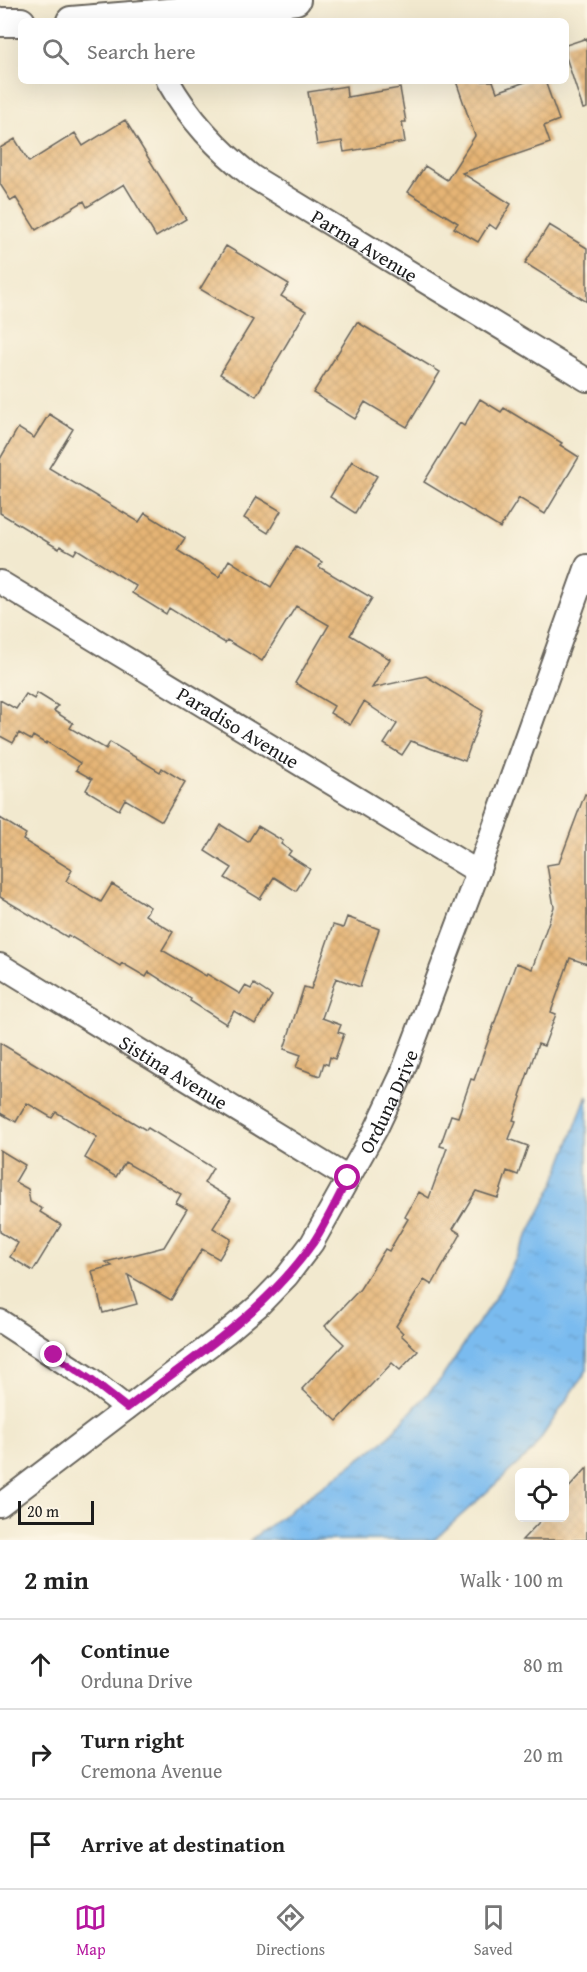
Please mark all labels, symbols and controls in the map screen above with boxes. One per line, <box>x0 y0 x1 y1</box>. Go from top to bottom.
search box <box>18 18 569 84</box>
icon: search <box>39 35 72 68</box>
text: Search here <box>87 35 196 67</box>
street label: Parma Avenue <box>306 201 424 289</box>
street label: Paradiso Avenue <box>172 679 305 775</box>
street label: Sistina Avenue <box>114 1027 234 1116</box>
street label: Orduna Drive <box>351 1045 424 1158</box>
route start <box>334 1164 360 1190</box>
route end <box>40 1341 66 1367</box>
map controls <box>515 1468 569 1522</box>
button: locate <box>515 1468 569 1522</box>
scale bar <box>18 1498 94 1526</box>
text: 20 m <box>27 1499 59 1523</box>
text: 2 min <box>24 1560 89 1599</box>
text: Walk · 100 m <box>460 1565 563 1594</box>
text: Continue <box>81 1634 170 1666</box>
icon: ahead <box>24 1648 57 1681</box>
text: 80 m <box>523 1650 563 1679</box>
text: Orduna Drive <box>81 1666 193 1695</box>
text: Turn right <box>81 1724 184 1756</box>
icon: right <box>24 1738 57 1771</box>
text: 20 m <box>523 1740 563 1769</box>
text: Cremona Avenue <box>81 1756 222 1785</box>
icon: arrive <box>24 1828 57 1861</box>
text: Arrive at destination <box>81 1828 285 1860</box>
tab: Map <box>74 1901 107 1961</box>
tab: Directions <box>256 1901 325 1961</box>
tab: Saved <box>474 1901 513 1961</box>

